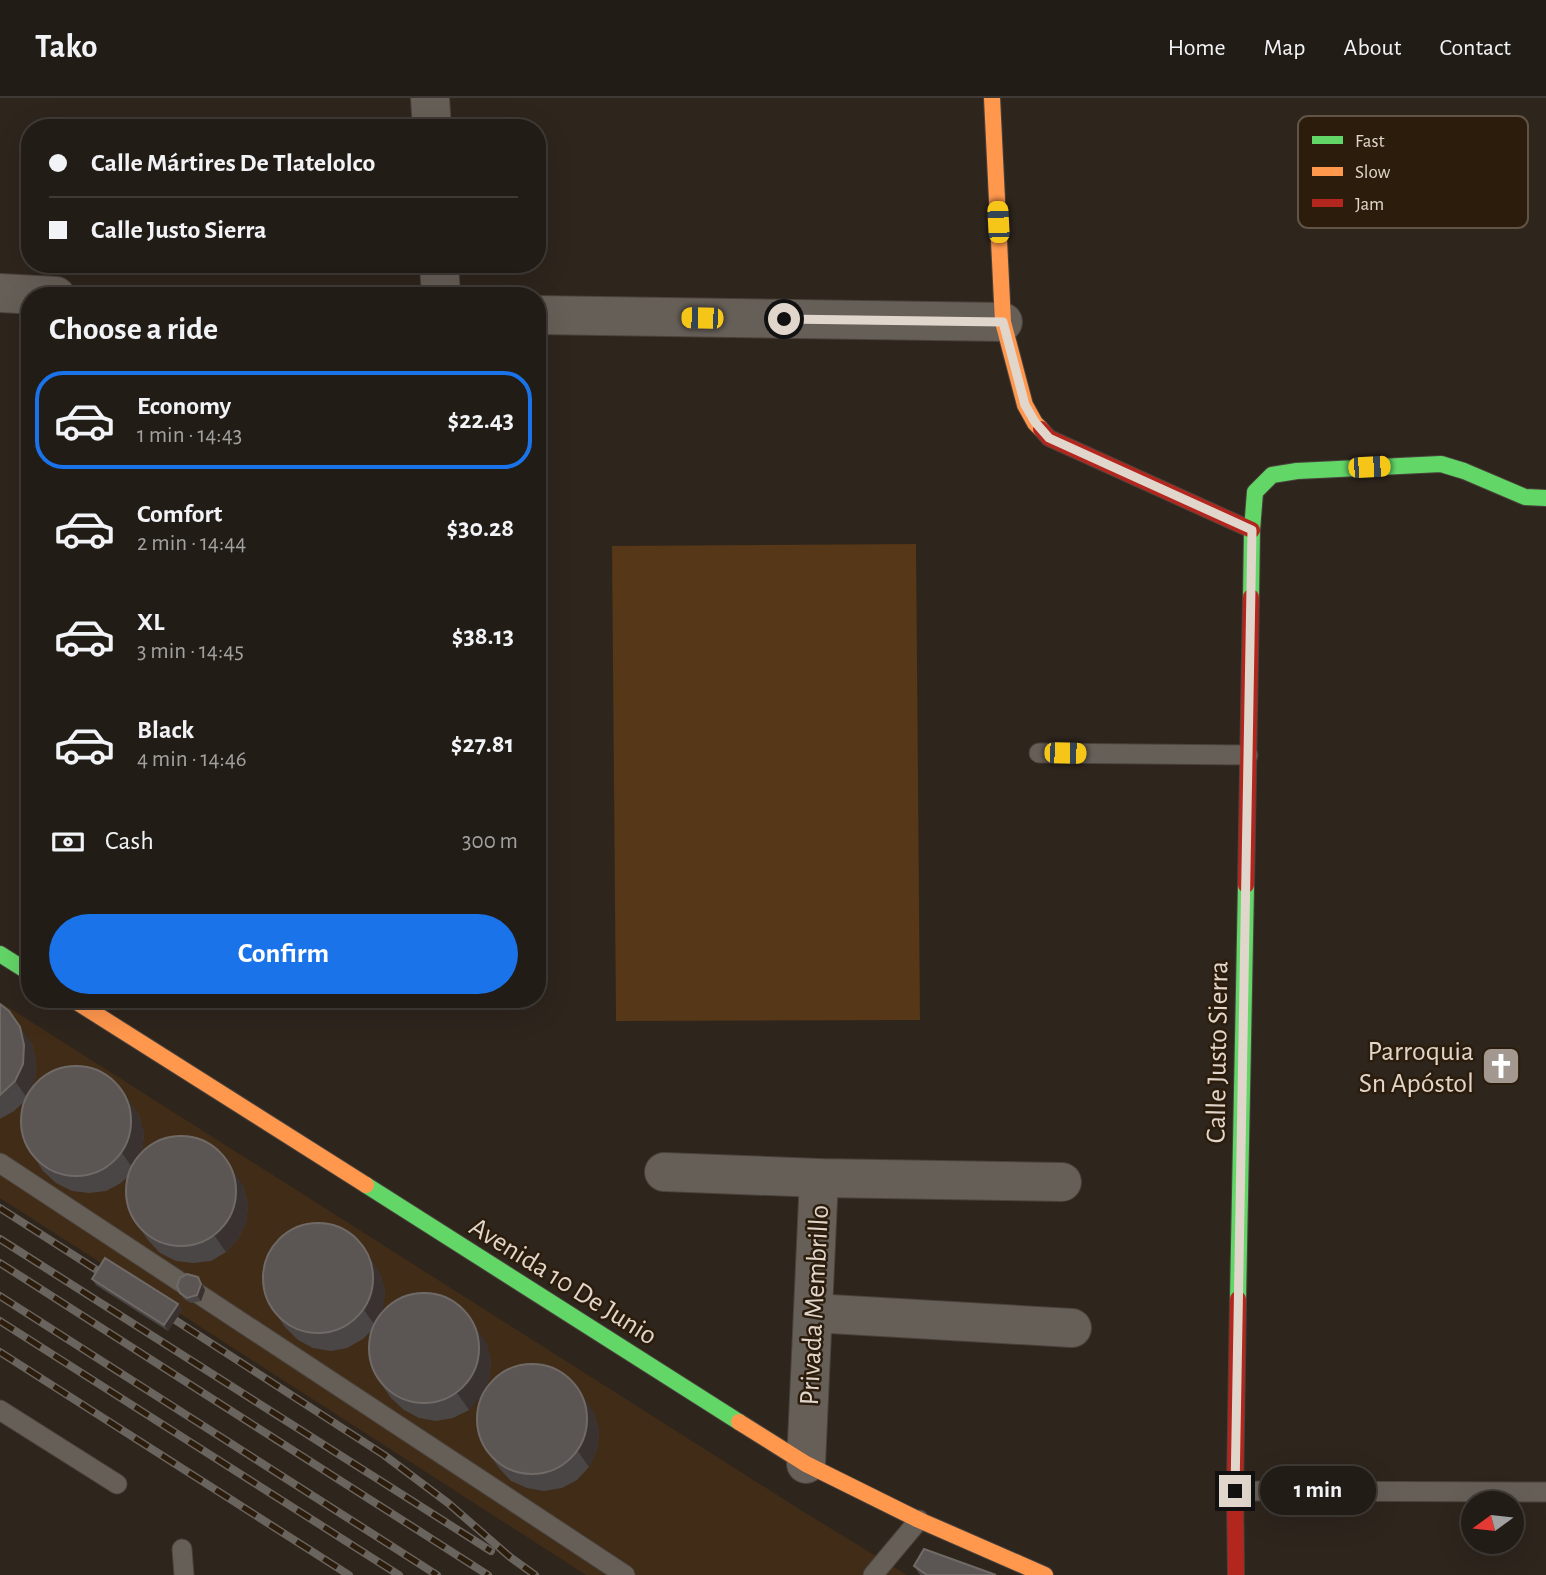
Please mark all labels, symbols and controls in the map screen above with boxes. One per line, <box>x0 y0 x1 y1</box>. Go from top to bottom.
text: Tako <box>35 31 98 64</box>
text: Home <box>1168 36 1226 60</box>
text: Map <box>1264 36 1306 60</box>
text: About <box>1344 36 1401 60</box>
text: Contact <box>1439 36 1511 60</box>
legend <box>1298 116 1528 228</box>
text: Fast <box>1355 132 1385 151</box>
text: Calle Mártires De Tlatelolco <box>91 150 375 176</box>
text: Slow <box>1355 163 1391 182</box>
text: Jam <box>1355 195 1384 214</box>
car <box>987 200 1010 244</box>
text: Calle Justo Sierra <box>91 217 267 243</box>
route start <box>768 303 800 335</box>
car <box>681 307 724 329</box>
text: Choose a ride <box>49 313 218 345</box>
icon: car <box>53 389 116 452</box>
text: Economy <box>137 393 231 419</box>
text: $22.43 <box>448 407 514 433</box>
text: 1 min · 14:43 <box>137 424 242 447</box>
car <box>1348 455 1391 479</box>
icon: car <box>53 497 116 560</box>
text: Comfort <box>137 501 222 527</box>
text: $30.28 <box>447 515 514 541</box>
text: 2 min · 14:44 <box>137 532 246 555</box>
icon: car <box>53 605 116 668</box>
text: XL <box>137 609 164 635</box>
text: $38.13 <box>452 623 514 649</box>
text: 3 min · 14:45 <box>137 640 244 663</box>
icon: car <box>53 713 116 776</box>
text: Black <box>137 717 194 743</box>
text: $27.81 <box>451 731 514 757</box>
car <box>1044 742 1087 764</box>
text: 4 min · 14:46 <box>137 748 247 771</box>
icon: cash <box>49 823 87 861</box>
text: Cash <box>105 828 154 854</box>
text: 300 m <box>462 830 518 853</box>
button: Confirm <box>49 914 518 994</box>
street label: Calle Justo Sierra <box>1202 961 1234 1143</box>
place label: Parroquia Sn Apóstol <box>1359 1038 1474 1098</box>
church icon: Parroquia Sn Apóstol <box>1480 1045 1522 1087</box>
street label: Privada Membrillo <box>796 1204 834 1406</box>
street label: Avenida 10 De Junio <box>464 1213 662 1351</box>
callout: 1 min <box>1260 1466 1375 1516</box>
route end <box>1219 1475 1251 1507</box>
text: 1 min <box>1294 1479 1342 1502</box>
north arrow <box>1461 1491 1524 1554</box>
map controls <box>1461 1491 1524 1554</box>

